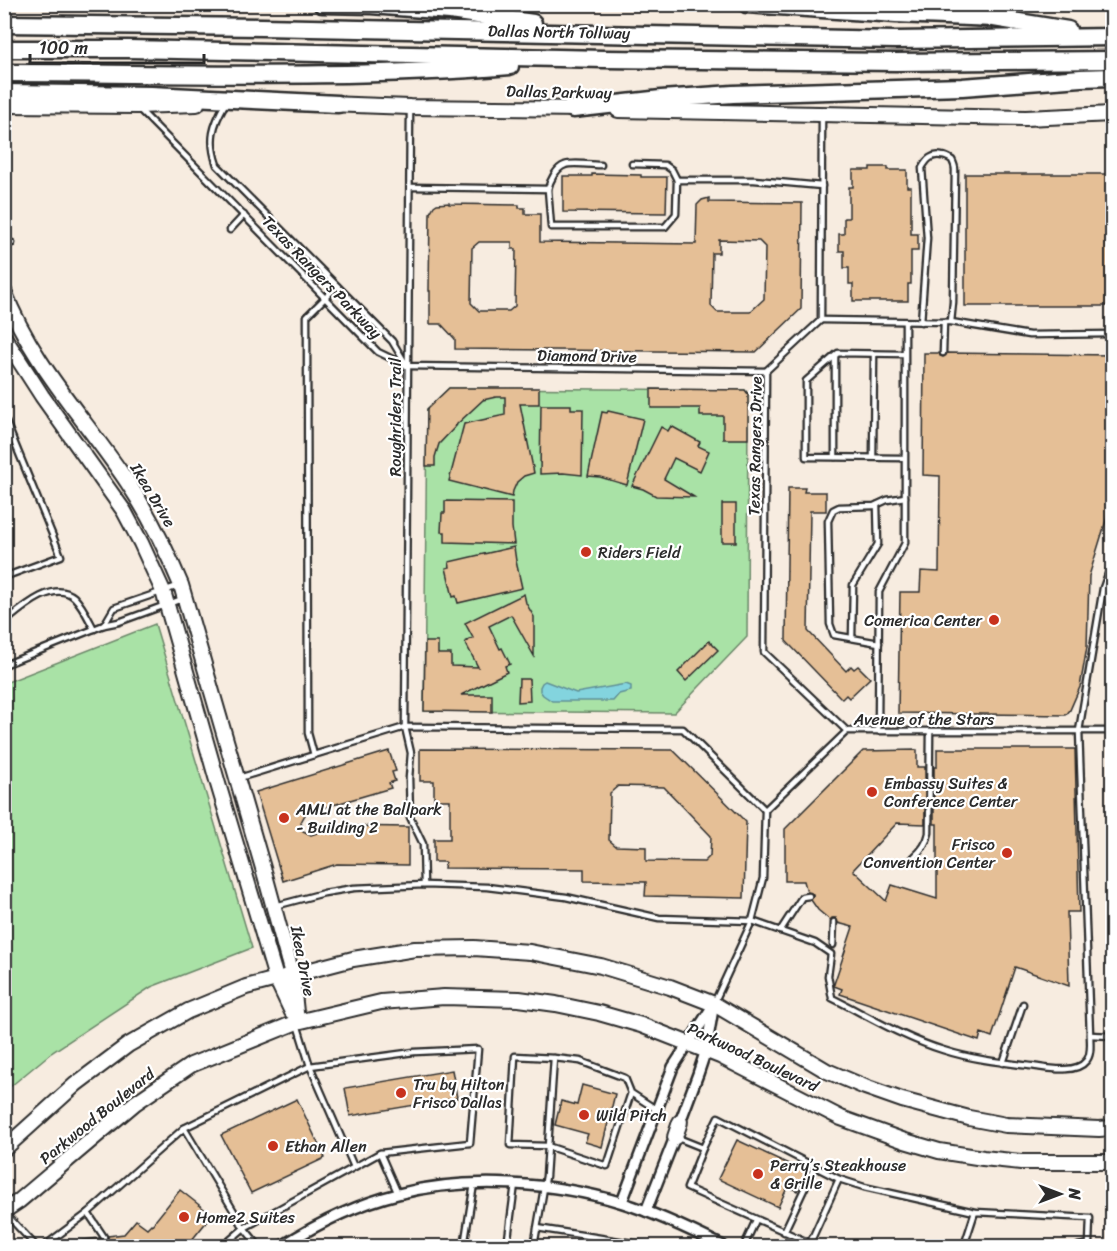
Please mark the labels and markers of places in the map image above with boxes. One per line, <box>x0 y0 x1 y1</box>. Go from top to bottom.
place label: Riders Field <box>598 538 682 567</box>
marker: Riders Field <box>579 545 593 559</box>
place label: Comerica Center <box>864 606 983 635</box>
marker: Comerica Center <box>987 613 1001 627</box>
place label: Embassy Suites & Conference Center <box>884 769 1019 816</box>
marker: Embassy Suites & Conference Center <box>865 785 879 799</box>
place label: AMLI at the Ballpark - Building 2 <box>295 795 442 842</box>
marker: AMLI at the Ballpark - Building 2 <box>277 811 291 825</box>
place label: Frisco Convention Center <box>863 830 996 877</box>
marker: Frisco Convention Center <box>1000 846 1014 860</box>
place label: Tru by Hilton Frisco Dallas <box>413 1070 505 1117</box>
marker: Tru by Hilton Frisco Dallas <box>394 1086 408 1100</box>
place label: Wild Pitch <box>596 1101 667 1130</box>
marker: Wild Pitch <box>577 1108 591 1122</box>
place label: Ethan Allen <box>285 1132 367 1161</box>
marker: Ethan Allen <box>266 1139 280 1153</box>
place label: Perry’s Steakhouse & Grille <box>770 1151 906 1198</box>
marker: Perry’s Steakhouse & Grille <box>751 1167 765 1181</box>
place label: Home2 Suites <box>196 1203 296 1232</box>
marker: Home2 Suites <box>177 1210 191 1224</box>

